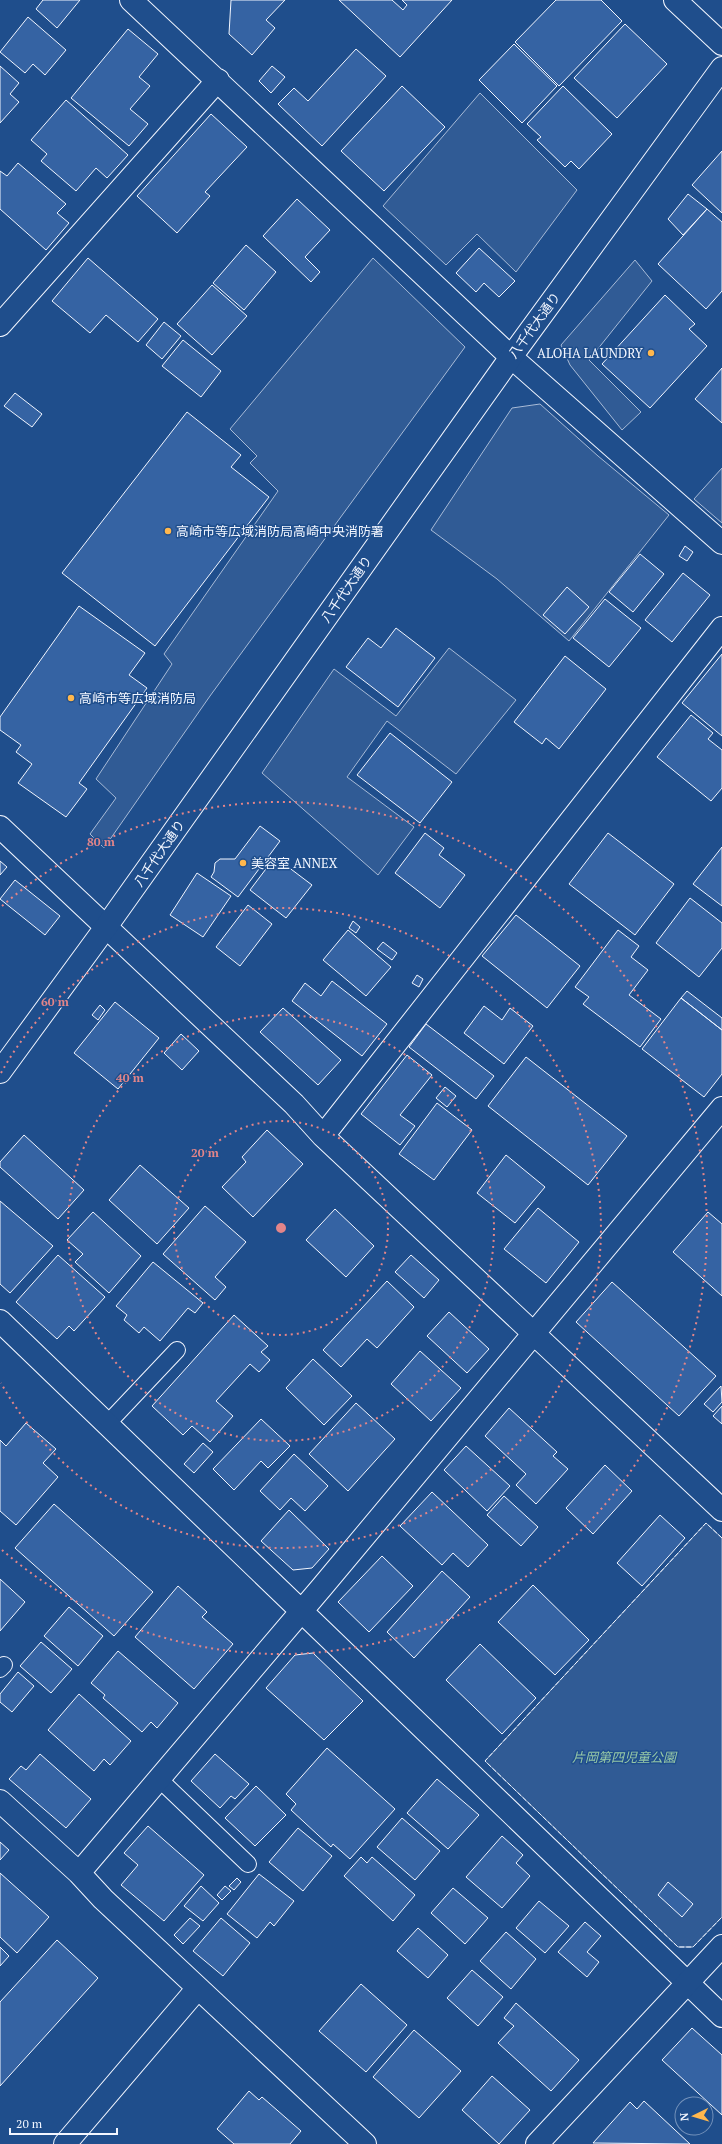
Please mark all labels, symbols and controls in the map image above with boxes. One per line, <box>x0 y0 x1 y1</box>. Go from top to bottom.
street label: 八千代大通り <box>504 288 564 362</box>
place label: ALOHA LAUNDRY <box>537 344 644 362</box>
marker: ALOHA LAUNDRY <box>646 348 656 358</box>
place label: 高崎市等広域消防局高崎中央消防署 <box>176 522 384 540</box>
marker: 高崎市等広域消防局高崎中央消防署 <box>163 526 173 536</box>
street label: 八千代大通り <box>316 552 376 626</box>
place label: 高崎市等広域消防局 <box>79 689 196 707</box>
marker: 高崎市等広域消防局 <box>66 693 76 703</box>
street label: 八千代大通り <box>129 816 189 890</box>
text: 80 m <box>87 834 115 849</box>
place label: 美容室 ANNEX <box>251 854 338 872</box>
marker: 美容室 ANNEX <box>238 858 248 868</box>
text: 60 m <box>41 994 69 1009</box>
text: 40 m <box>116 1070 144 1085</box>
text: 20 m <box>191 1145 219 1160</box>
centre of rings <box>274 1221 288 1235</box>
park label: 片岡第四児童公園 <box>572 1748 678 1766</box>
north arrow <box>674 2096 714 2136</box>
scale bar <box>10 2110 117 2136</box>
text: N <box>677 2111 691 2122</box>
text: 20 m <box>16 2116 43 2131</box>

